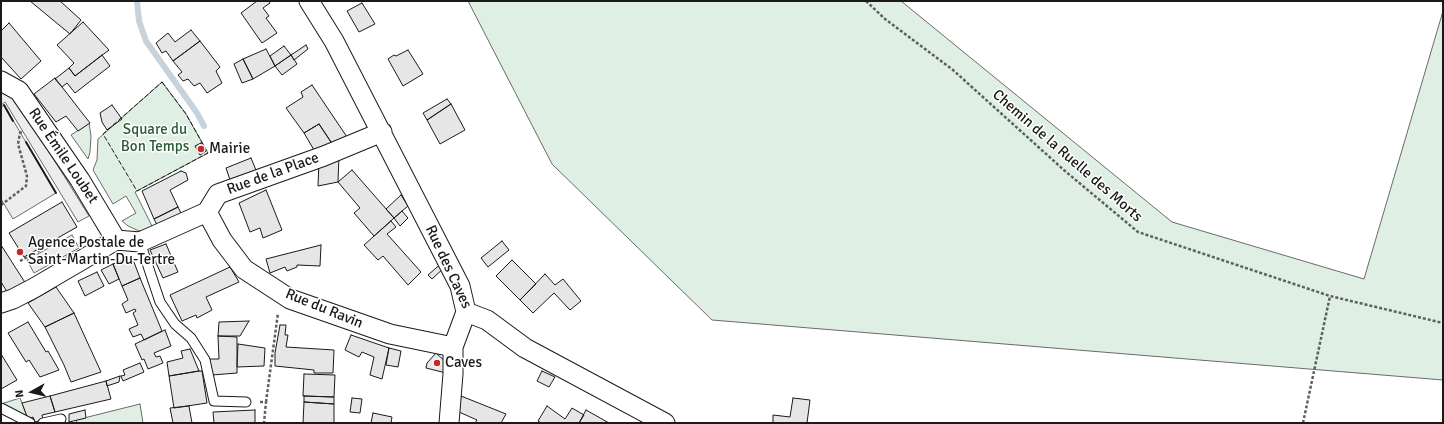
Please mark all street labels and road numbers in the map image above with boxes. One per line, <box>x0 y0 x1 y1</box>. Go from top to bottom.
street label: Chemin de la Ruelle des Morts <box>988 86 1146 226</box>
street label: Rue Émile Loubet <box>24 105 102 207</box>
street label: Rue de la Place <box>224 149 322 199</box>
street label: Rue des Caves <box>421 222 475 312</box>
street label: Rue du Ravin <box>282 285 366 333</box>

